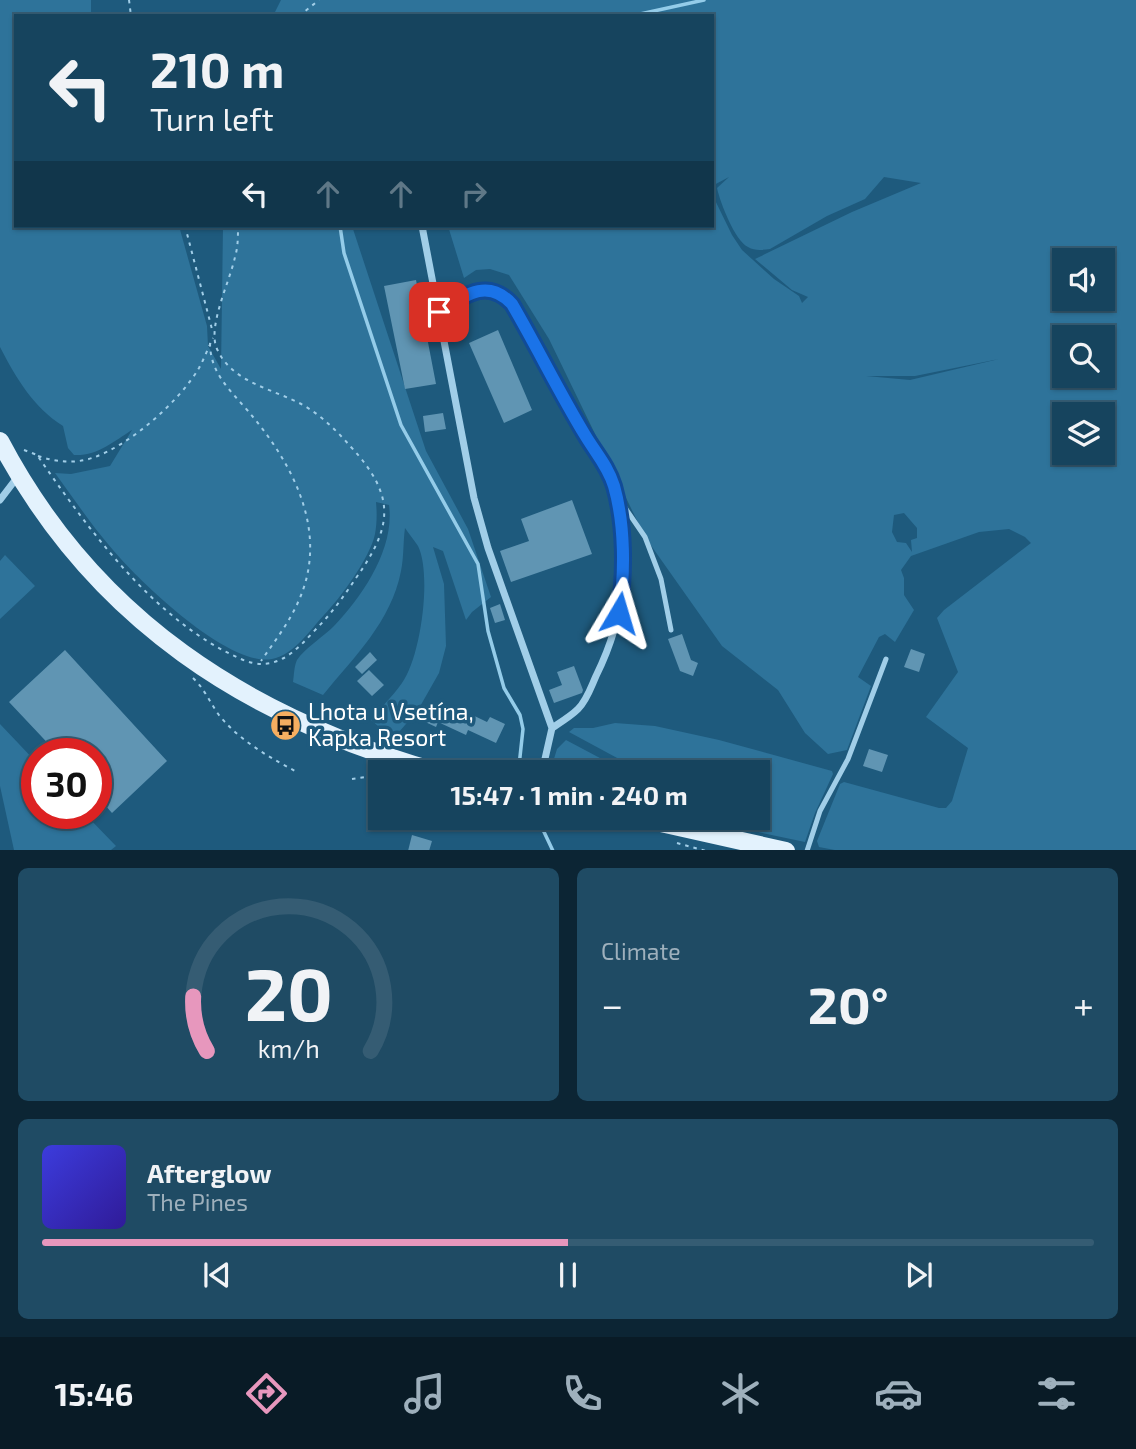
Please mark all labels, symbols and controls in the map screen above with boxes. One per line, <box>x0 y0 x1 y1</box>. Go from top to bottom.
text: 210 m <box>150 39 284 98</box>
icon: left <box>35 42 126 133</box>
text: Turn left <box>150 99 274 137</box>
icon: left <box>236 175 274 213</box>
icon: ahead <box>309 175 347 213</box>
icon: ahead <box>382 175 420 213</box>
icon: right <box>455 175 493 213</box>
map controls <box>1052 248 1115 465</box>
button: sound <box>1052 248 1115 311</box>
pin <box>409 282 469 342</box>
icon: arrive <box>420 293 458 331</box>
button: search <box>1052 325 1115 388</box>
button: layers <box>1052 402 1115 465</box>
position arrow <box>582 576 656 650</box>
place label: Lhota u Vsetína, Kapka Resort <box>308 697 474 751</box>
bus stop icon: Lhota u Vsetína, Kapka Resort <box>268 708 302 742</box>
speed limit sign: 30 <box>21 738 112 829</box>
text: 15:47 · 1 min · 240 m <box>450 779 688 810</box>
text: Climate <box>601 937 681 965</box>
text: 20 <box>244 948 333 1036</box>
text: 20° <box>808 972 889 1034</box>
text: − <box>601 981 623 1027</box>
text: + <box>1073 981 1094 1027</box>
text: km/h <box>257 1032 320 1062</box>
text: Afterglow <box>147 1157 272 1188</box>
text: The Pines <box>147 1188 248 1216</box>
icon: previous <box>198 1256 236 1294</box>
icon: pause <box>549 1256 587 1294</box>
icon: next <box>900 1256 938 1294</box>
icon: directions <box>242 1369 291 1418</box>
icon: music <box>400 1369 449 1418</box>
icon: phone <box>558 1369 607 1418</box>
icon: climate <box>716 1369 765 1418</box>
icon: car <box>874 1369 923 1418</box>
icon: filters <box>1032 1369 1081 1418</box>
text: 15:46 <box>55 1374 133 1412</box>

